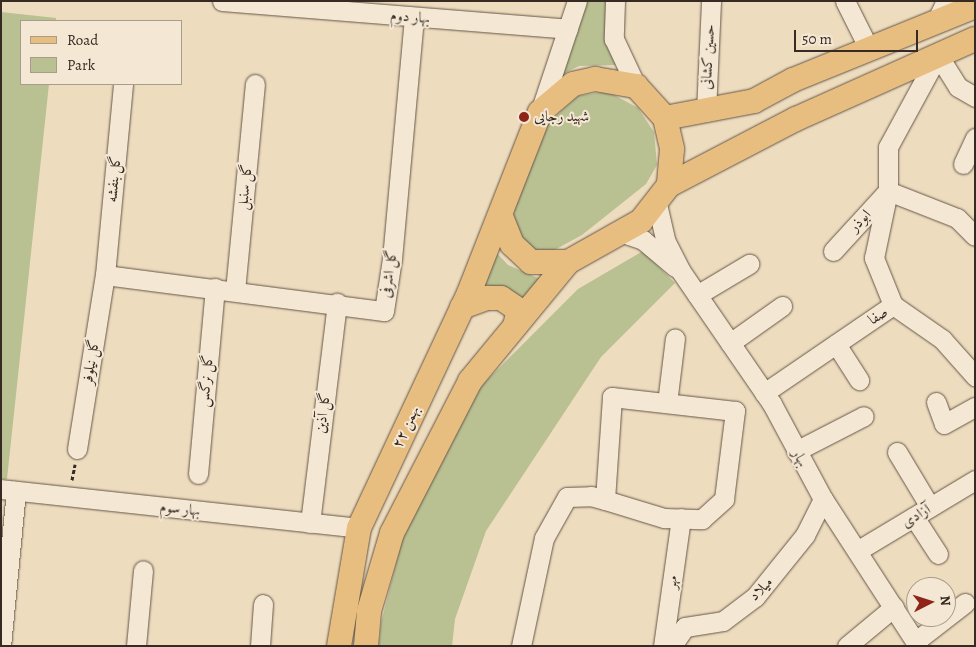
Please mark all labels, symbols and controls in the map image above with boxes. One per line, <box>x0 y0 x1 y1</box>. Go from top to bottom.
street label: بهار دوم <box>389 6 431 28</box>
legend <box>20 20 182 85</box>
scale bar <box>796 20 920 52</box>
street label: حسین کشانی <box>697 24 719 90</box>
text: 50 m <box>802 29 832 49</box>
text: Road <box>67 30 98 50</box>
text: Park <box>67 55 95 75</box>
place label: شهید رجایی <box>534 108 589 126</box>
marker: شهید رجایی <box>518 111 530 123</box>
street label: گل بنفشه <box>103 155 125 203</box>
street label: گل سنبل <box>234 163 256 211</box>
street label: ابوذر <box>845 206 875 236</box>
street label: گل اشرفی <box>377 249 401 299</box>
street label: صفا <box>865 303 891 329</box>
street label: گل نیلوفر <box>79 338 103 386</box>
street label: گل نرگس <box>195 354 217 408</box>
street label: گل آذین <box>312 391 334 435</box>
street label: ۲۲ بهمن <box>388 403 424 451</box>
street label: بهار <box>788 446 812 470</box>
street label: بهار سوم <box>159 498 201 520</box>
street label: آزادی <box>898 500 934 532</box>
street label: میلاد <box>745 573 777 605</box>
street label: مهر <box>662 574 682 590</box>
north arrow <box>906 577 956 627</box>
text: N <box>936 595 955 607</box>

